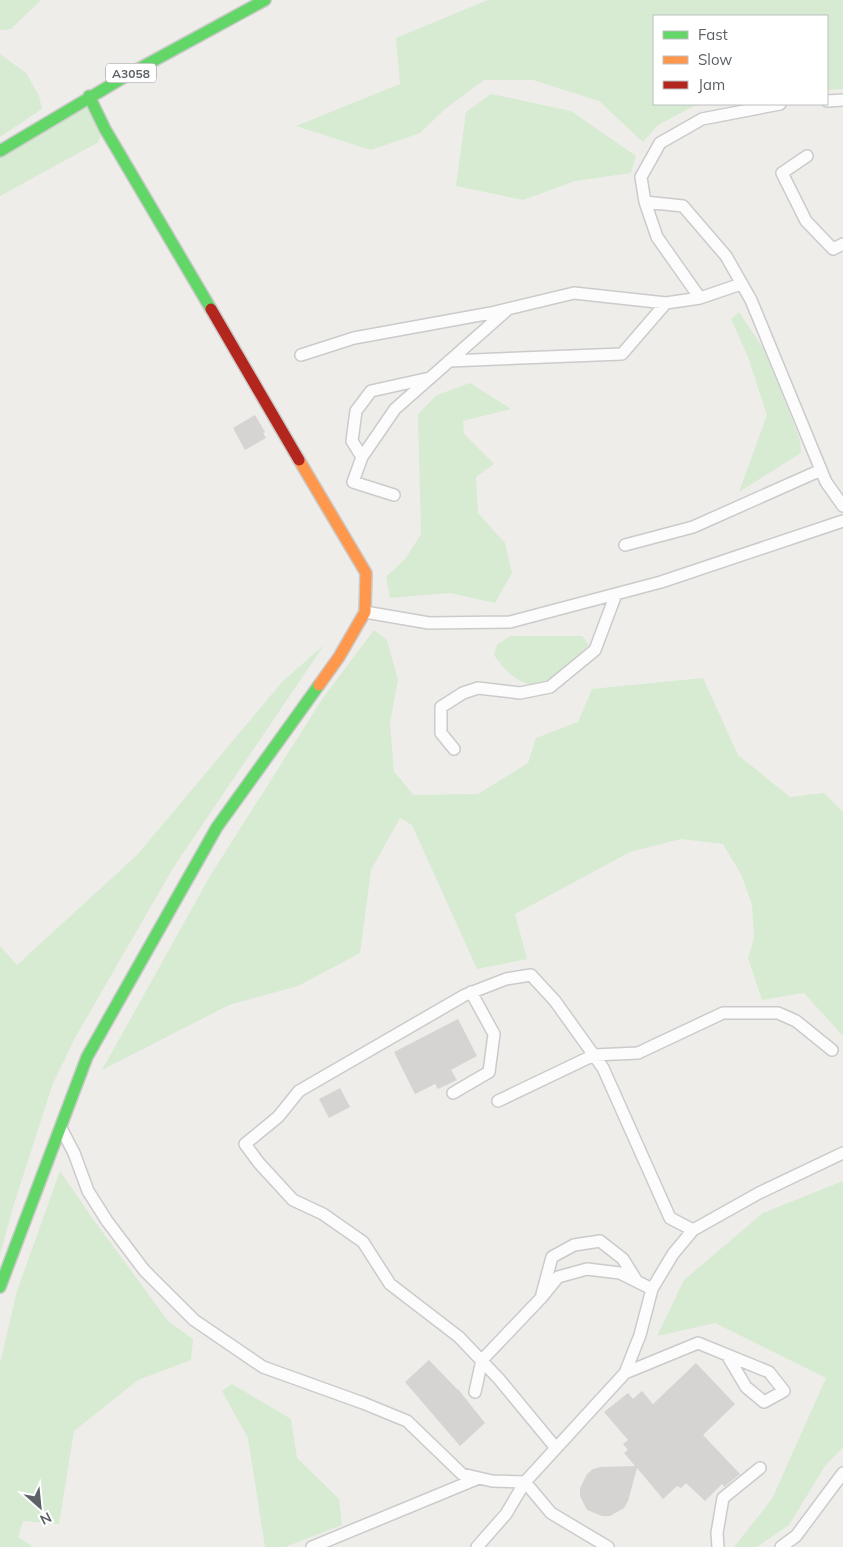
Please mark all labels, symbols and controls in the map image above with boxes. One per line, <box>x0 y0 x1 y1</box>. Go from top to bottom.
legend <box>653 15 828 105</box>
text: Fast <box>698 25 728 44</box>
text: Slow <box>698 50 732 69</box>
road number: A3058 <box>106 64 156 82</box>
text: Jam <box>698 75 725 94</box>
north arrow <box>15 1482 65 1532</box>
text: N <box>37 1508 55 1529</box>

